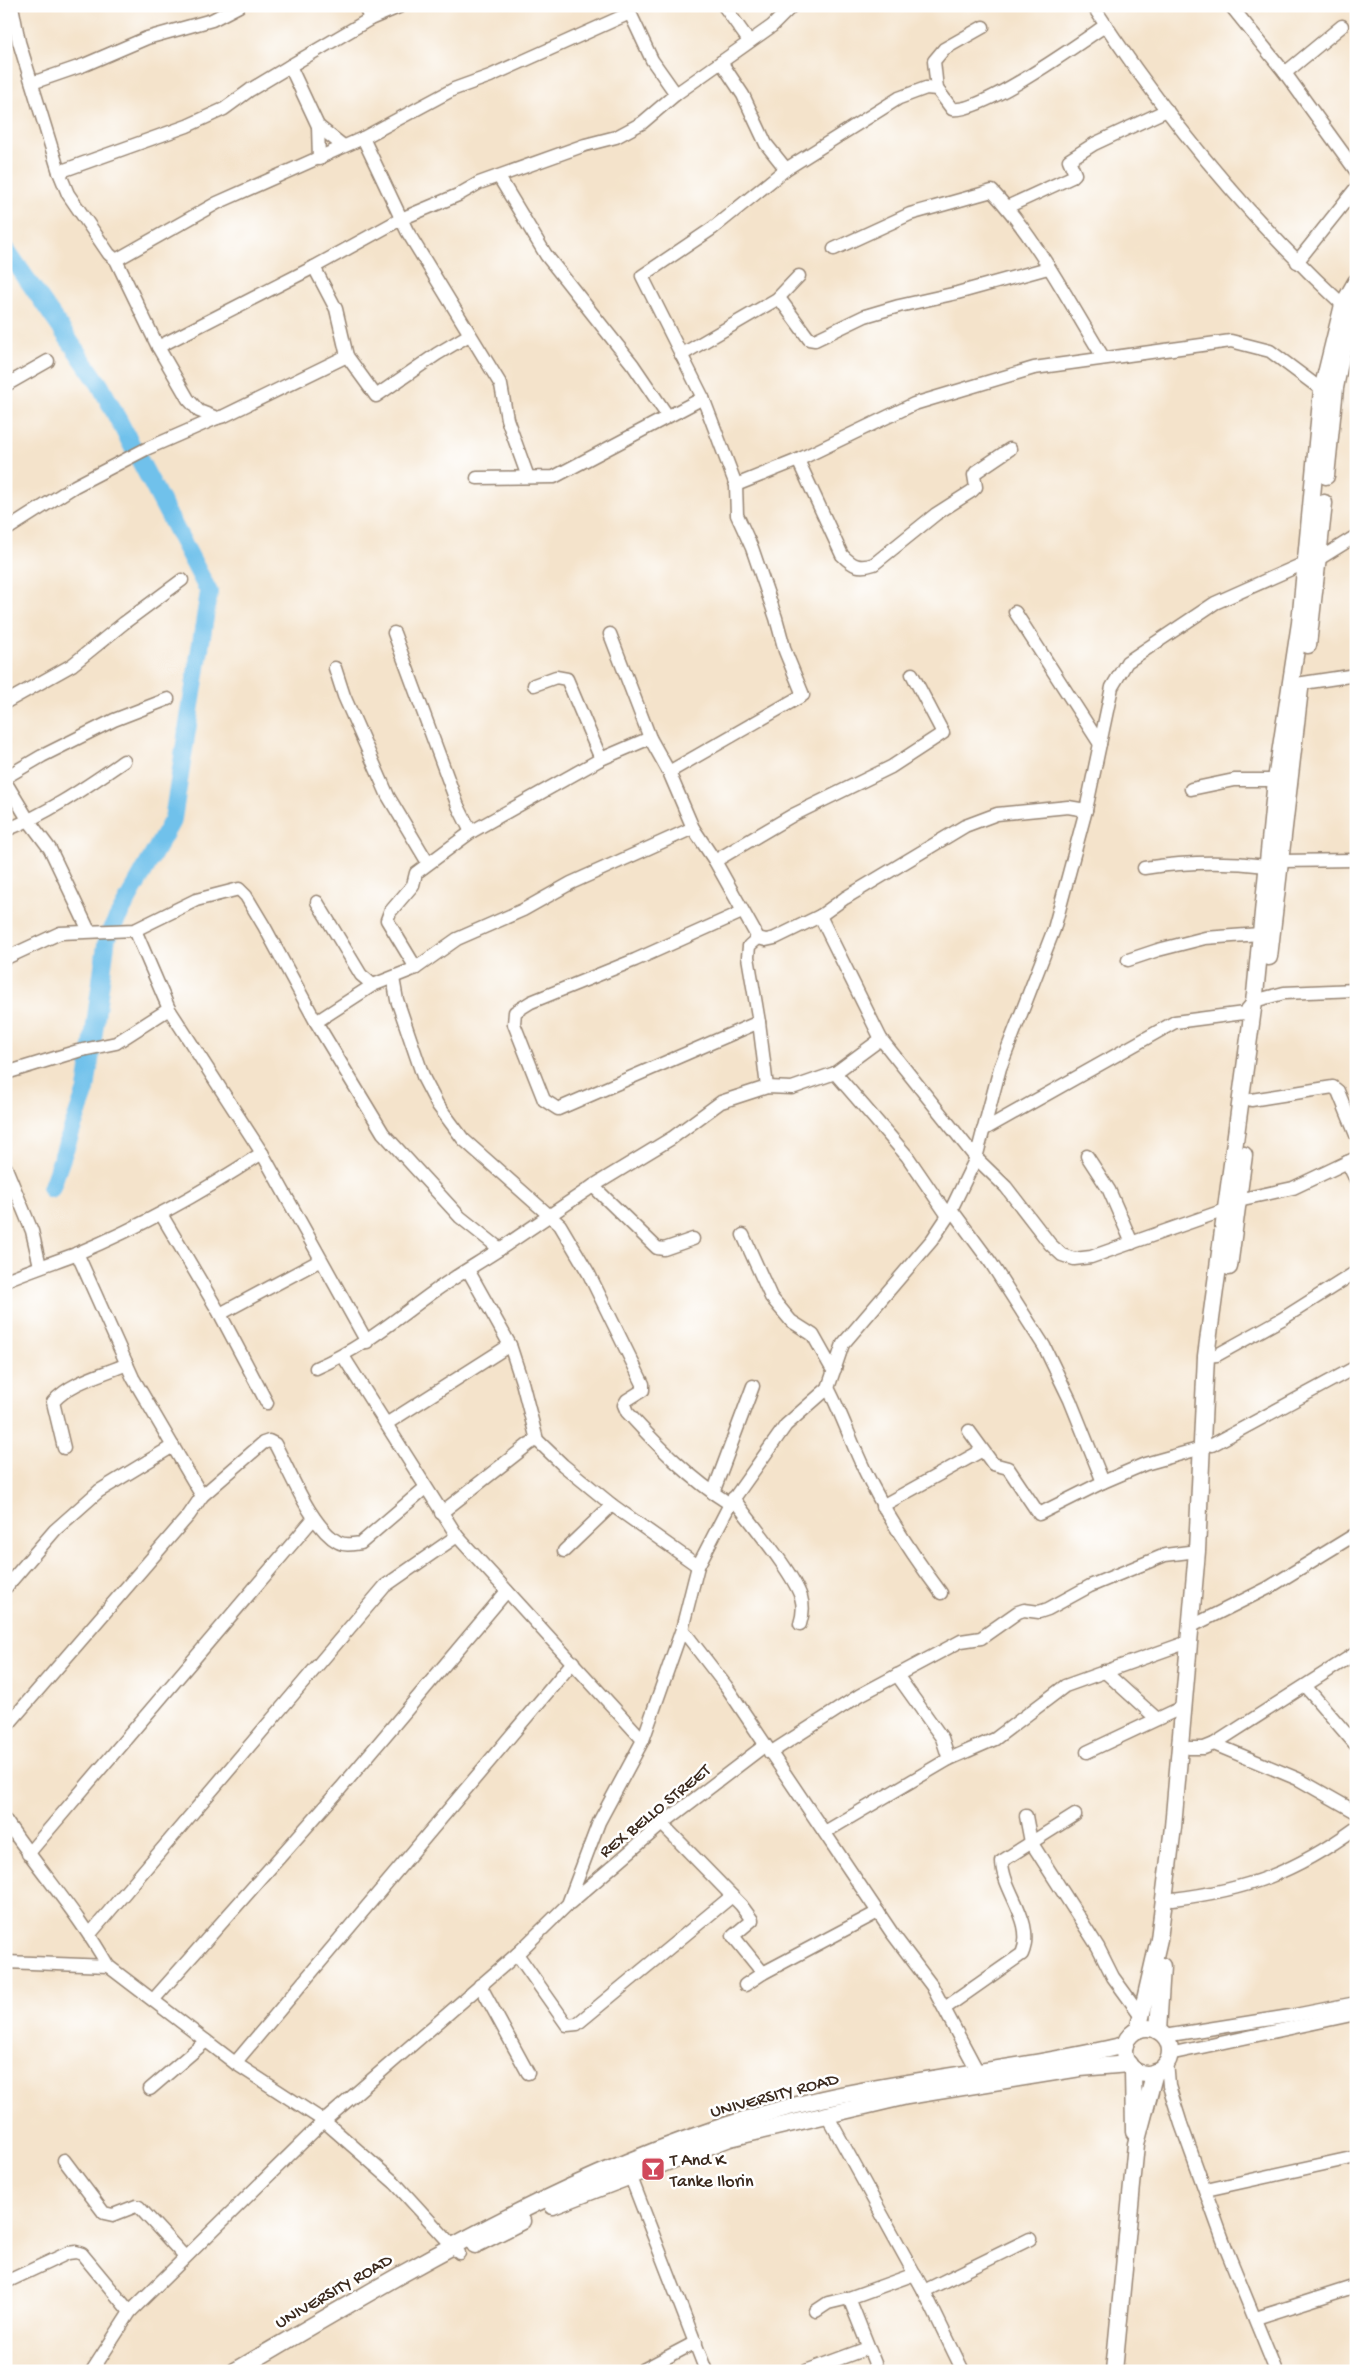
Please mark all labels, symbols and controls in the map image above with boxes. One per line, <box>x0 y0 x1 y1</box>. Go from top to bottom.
street label: REX BELLO STREET <box>596 1760 716 1863</box>
street label: UNIVERSITY ROAD <box>708 2069 841 2124</box>
place label: T And K Tanke Ilorin <box>669 2151 754 2193</box>
bar icon: T And K Tanke Ilorin <box>640 2156 666 2182</box>
street label: UNIVERSITY ROAD <box>272 2250 397 2334</box>

